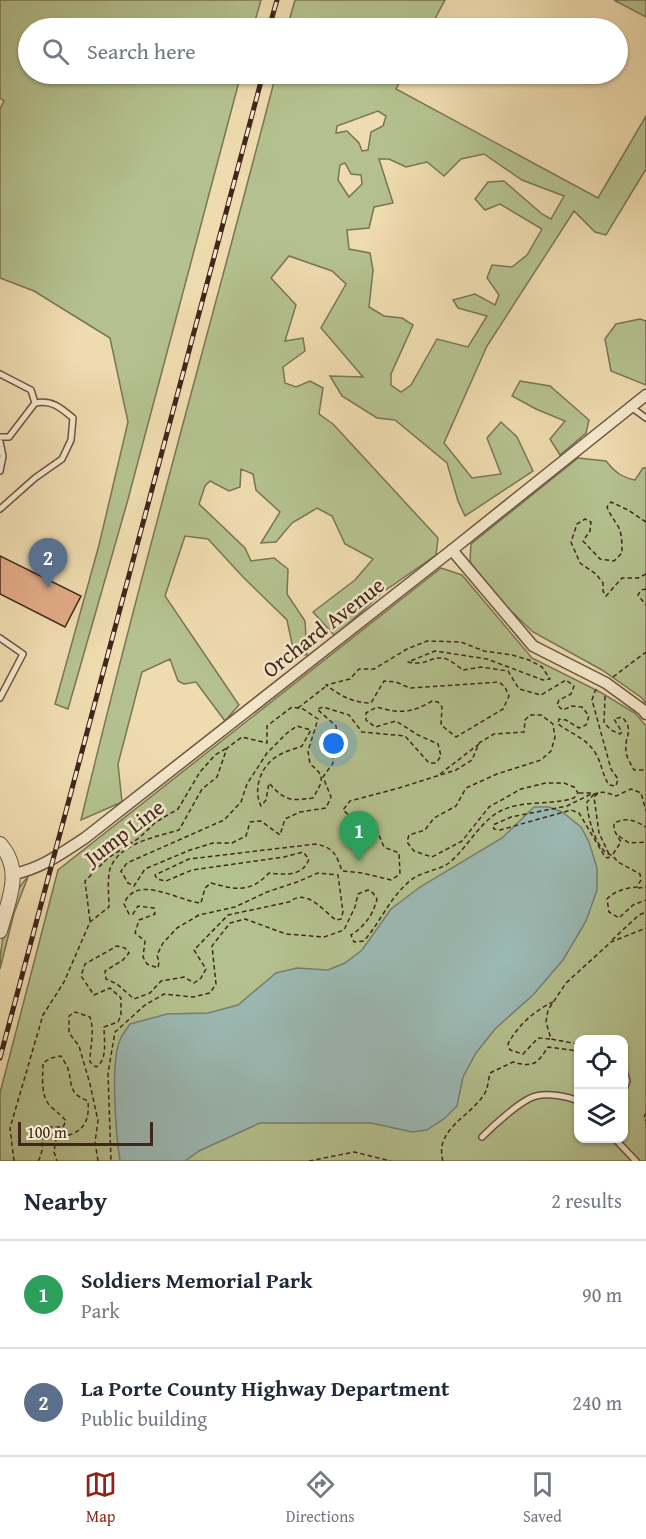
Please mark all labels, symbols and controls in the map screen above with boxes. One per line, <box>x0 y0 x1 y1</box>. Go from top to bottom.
search box <box>18 18 628 84</box>
icon: search <box>39 35 72 68</box>
text: Search here <box>87 35 196 67</box>
pin: 2 <box>28 538 68 588</box>
street label: Orchard Avenue <box>255 569 391 685</box>
your location <box>319 729 348 758</box>
street label: Jump Line <box>75 791 171 875</box>
pin: 1 <box>340 812 378 861</box>
map controls <box>574 1035 628 1143</box>
button: locate <box>574 1035 628 1089</box>
button: layers <box>574 1089 628 1143</box>
scale bar <box>18 1119 153 1146</box>
text: 100 m <box>27 1120 67 1144</box>
text: Nearby <box>24 1181 107 1220</box>
text: 2 results <box>551 1186 622 1215</box>
text: Soldiers Memorial Park <box>81 1264 313 1296</box>
text: 1 <box>38 1280 49 1309</box>
text: 90 m <box>582 1280 622 1309</box>
text: Park <box>81 1296 120 1325</box>
text: La Porte County Highway Department <box>81 1372 449 1404</box>
text: 2 <box>38 1388 49 1417</box>
text: 240 m <box>572 1388 622 1417</box>
text: Public building <box>81 1404 207 1433</box>
tab: Map <box>84 1468 117 1528</box>
tab: Directions <box>286 1468 355 1528</box>
tab: Saved <box>523 1468 562 1528</box>

